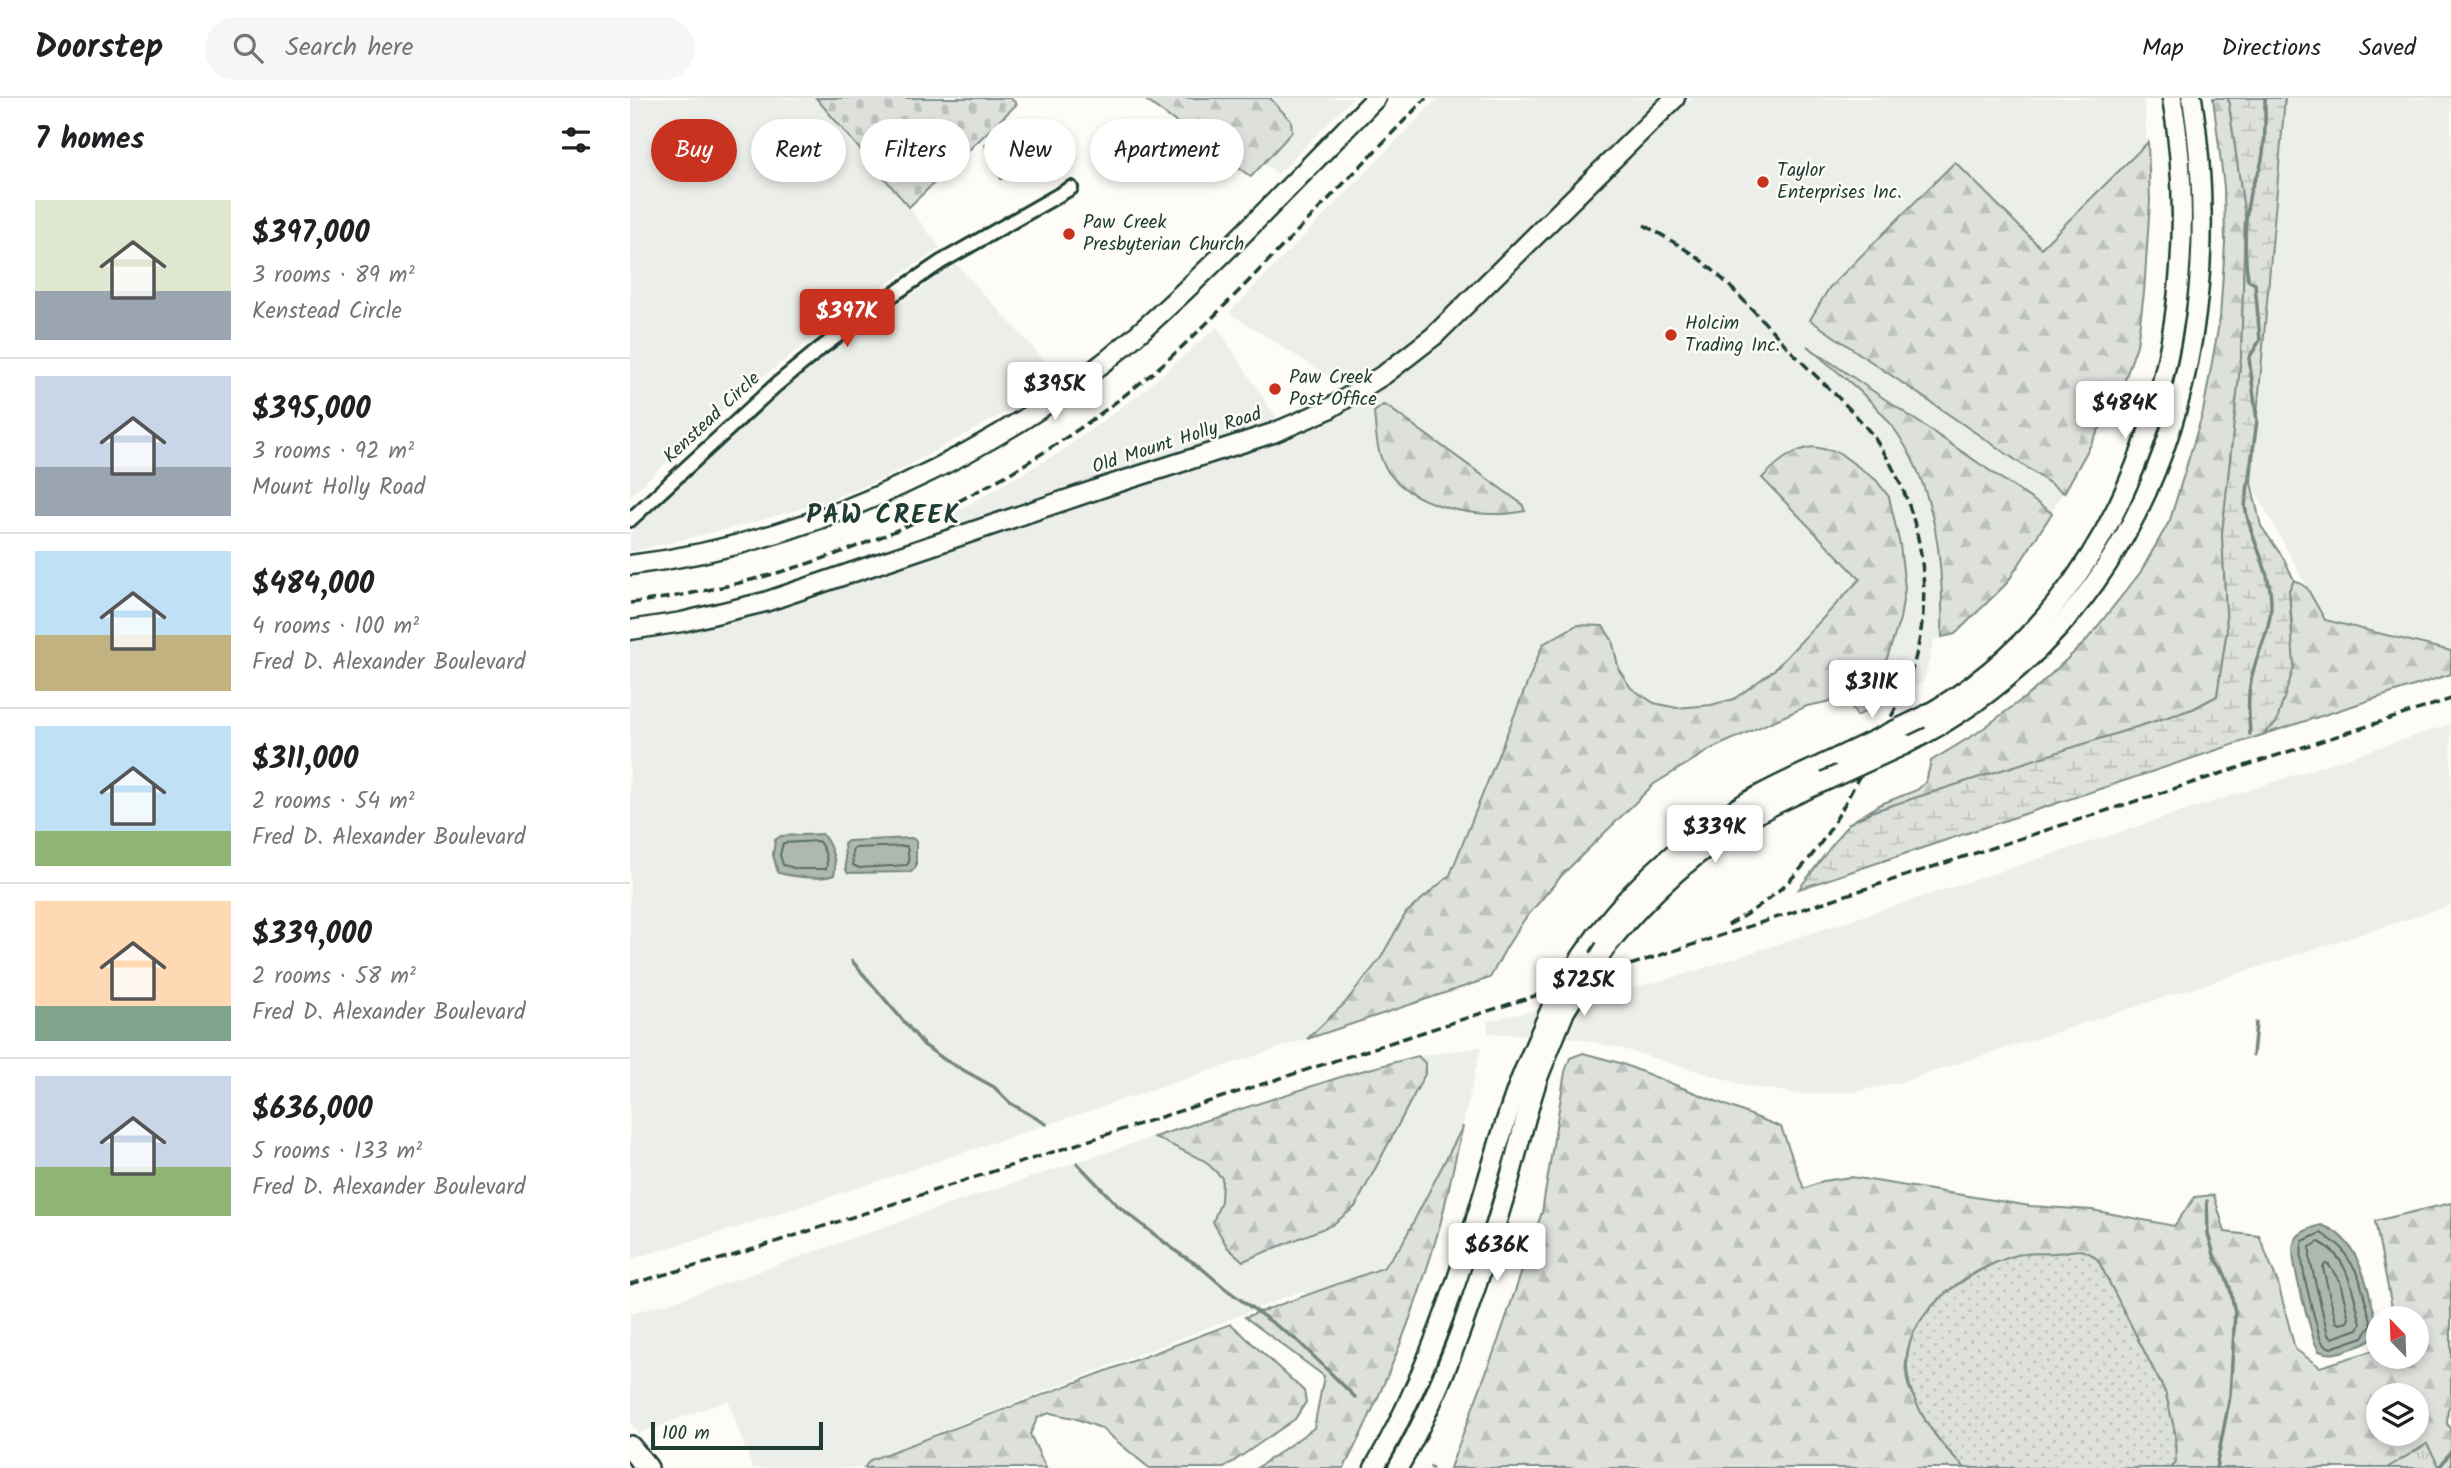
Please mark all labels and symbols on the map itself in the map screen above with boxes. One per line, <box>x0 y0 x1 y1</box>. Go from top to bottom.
place label: Taylor Enterprises Inc. <box>1777 156 1902 208</box>
marker: Taylor Enterprises Inc. <box>1755 174 1771 190</box>
place label: Paw Creek Presbyterian Church <box>1083 208 1244 260</box>
marker: Paw Creek Presbyterian Church <box>1061 226 1077 242</box>
pin: $397K <box>798 289 896 349</box>
place label: Holcim Trading Inc. <box>1685 309 1780 361</box>
marker: Holcim Trading Inc. <box>1663 327 1679 343</box>
pin: $395K <box>1006 362 1104 422</box>
place label: Paw Creek Post Office <box>1289 363 1377 415</box>
street label: Kenstead Circle <box>657 365 768 471</box>
marker: Paw Creek Post Office <box>1267 381 1283 397</box>
pin: $484K <box>2076 382 2174 441</box>
street label: Old Mount Holly Road <box>1088 399 1266 483</box>
district label: PAW CREEK <box>806 495 962 537</box>
pin: $311K <box>1823 660 1921 720</box>
pin: $339K <box>1666 806 1764 865</box>
pin: $725K <box>1535 958 1633 1018</box>
pin: $636K <box>1448 1224 1546 1283</box>
north arrow <box>2366 1306 2429 1368</box>
scale bar <box>651 1419 822 1451</box>

